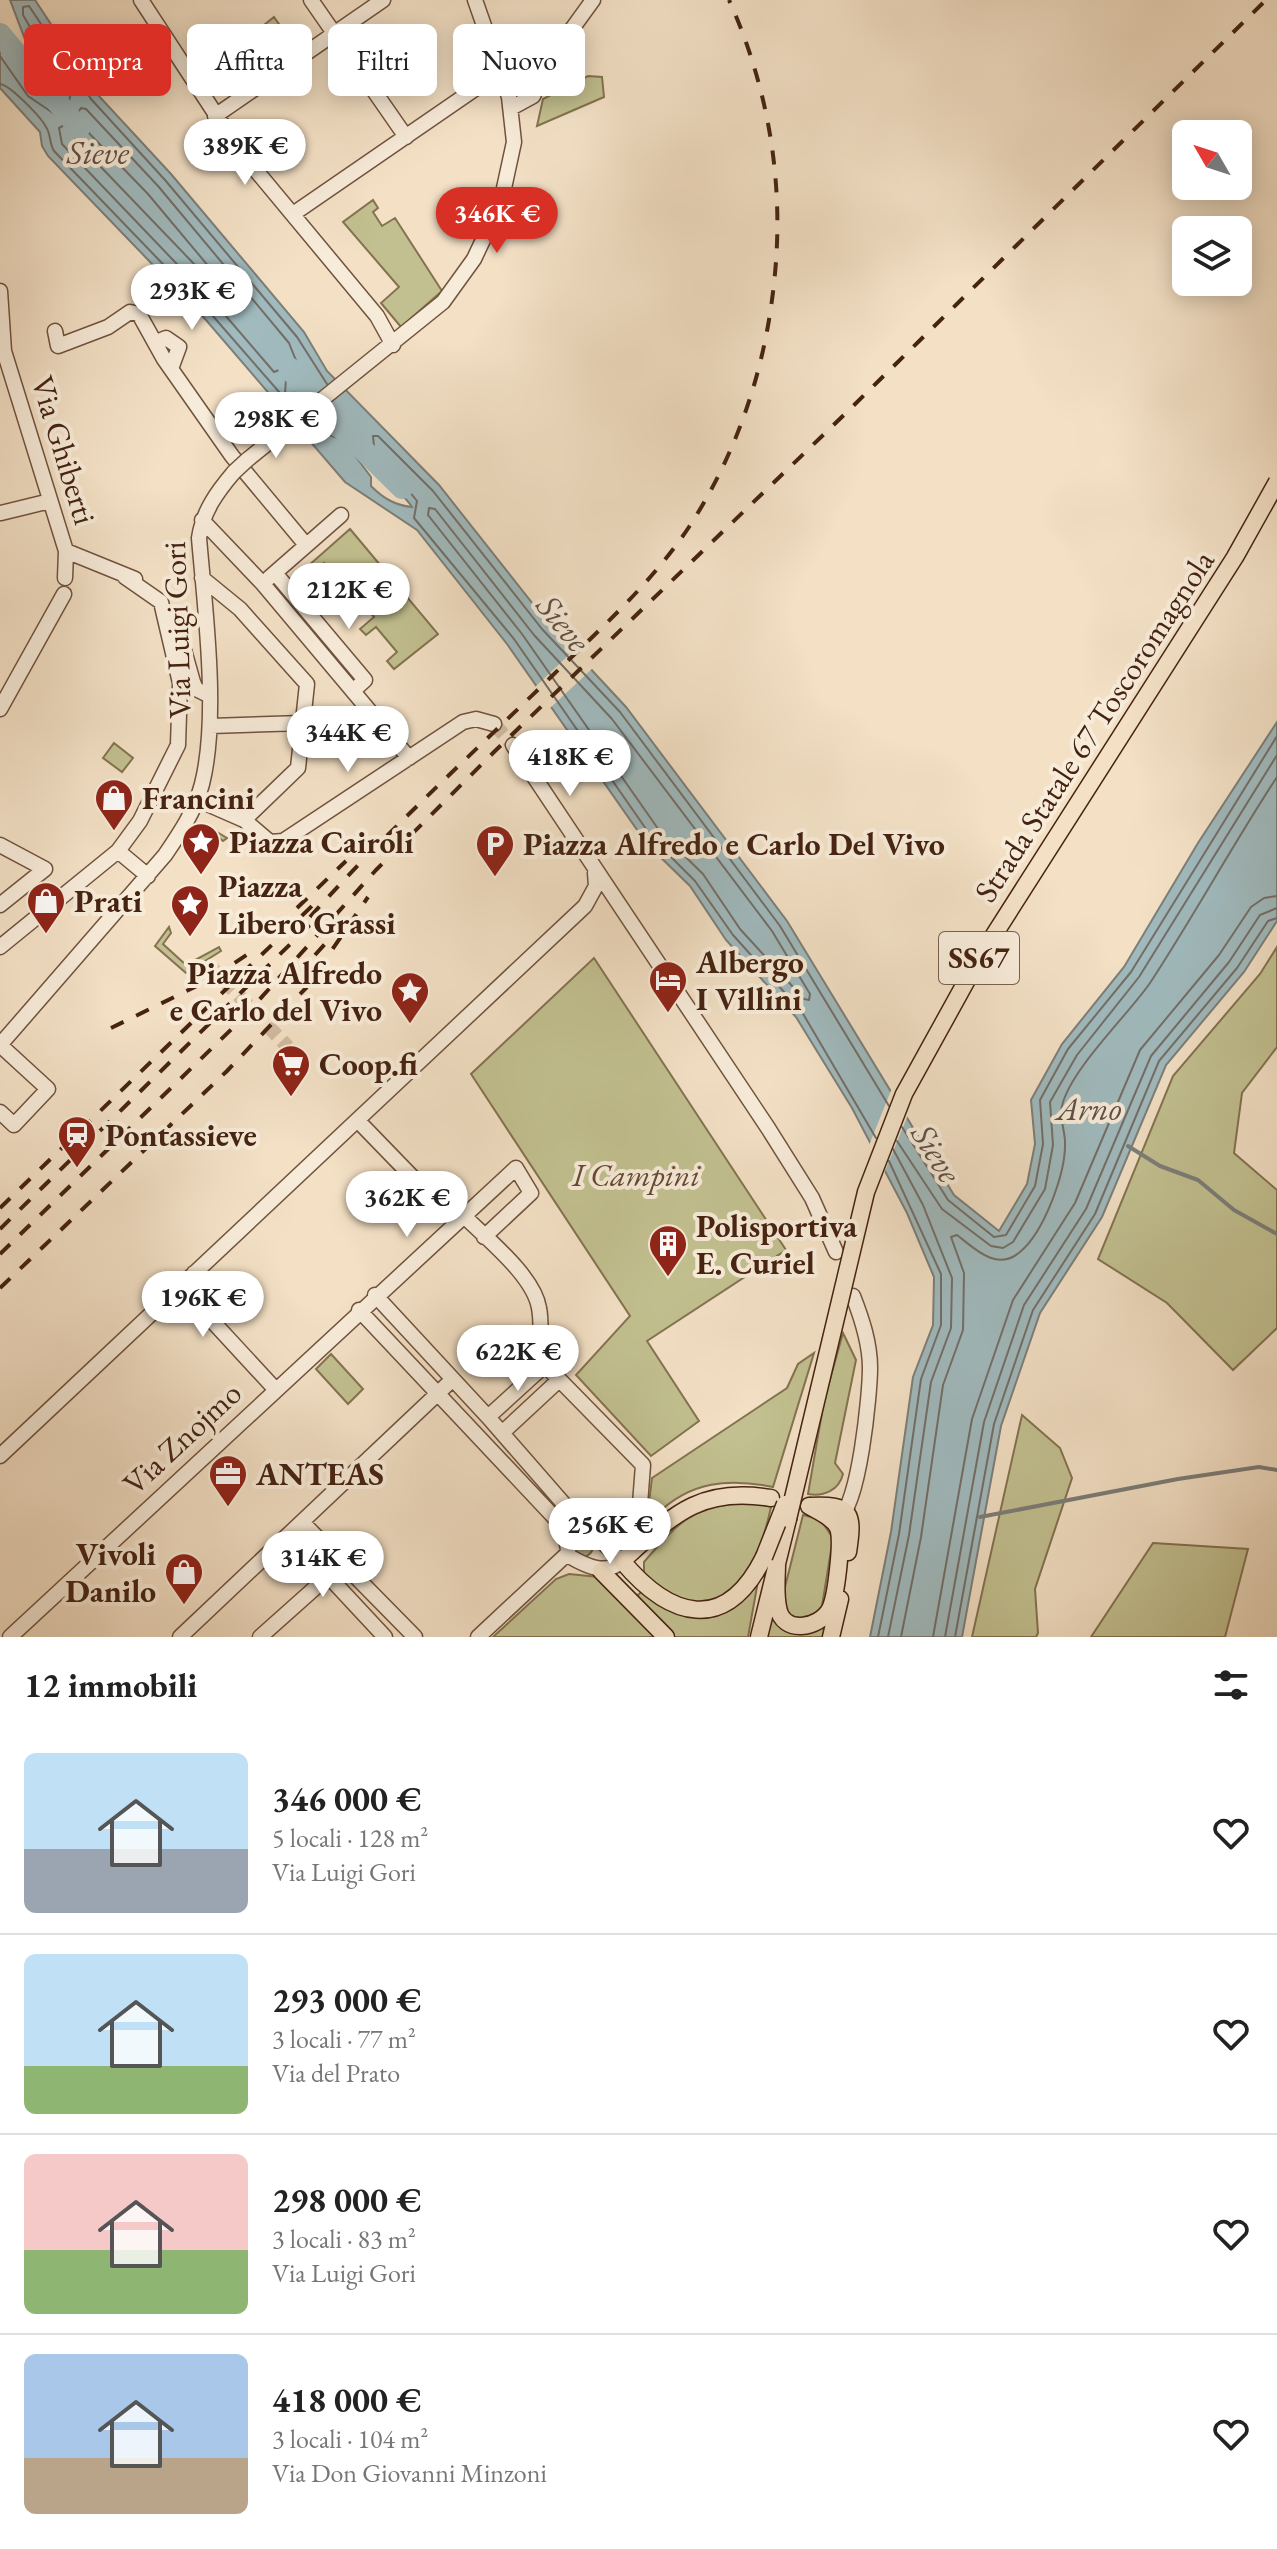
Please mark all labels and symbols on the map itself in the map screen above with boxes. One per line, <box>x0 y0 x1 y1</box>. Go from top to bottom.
pin: 389K € <box>180 119 310 187</box>
north arrow <box>1172 120 1252 200</box>
water label: Sieve <box>66 130 130 174</box>
pin: 346K € <box>432 187 562 255</box>
pin: 293K € <box>127 264 257 332</box>
street label: Via Ghiberti <box>22 371 107 529</box>
pin: 298K € <box>211 392 341 460</box>
street label: Via Luigi Gori <box>153 541 201 719</box>
street label: Strada Statale 67 Toscoromagnola <box>964 542 1224 910</box>
pin: 212K € <box>284 563 414 631</box>
water label: Sieve <box>527 584 601 661</box>
pin: 344K € <box>283 706 413 774</box>
pin: 418K € <box>505 730 635 798</box>
shop icon: Francini <box>93 777 135 832</box>
place label: Francini <box>142 777 255 819</box>
place icon: Piazza Cairoli <box>180 821 222 876</box>
place label: Piazza Cairoli <box>229 821 414 863</box>
parking icon: Piazza Alfredo e Carlo Del Vivo <box>474 823 516 878</box>
place label: Piazza Alfredo e Carlo Del Vivo <box>523 823 945 865</box>
place label: Piazza Libero Grassi <box>218 865 396 944</box>
shop icon: Prati <box>25 880 67 935</box>
place label: Prati <box>74 880 143 922</box>
place icon: Piazza Libero Grassi <box>169 883 211 938</box>
road number: SS67 <box>939 932 1019 984</box>
place label: Albergo I Villini <box>695 941 804 1020</box>
place label: Piazza Alfredo e Carlo del Vivo <box>170 952 382 1031</box>
hotel icon: Albergo I Villini <box>647 959 689 1014</box>
place icon: Piazza Alfredo e Carlo del Vivo <box>389 970 431 1025</box>
supermarket icon: Coop.fi <box>270 1043 312 1098</box>
place label: Coop.fi <box>319 1043 418 1085</box>
water label: Arno <box>1053 1086 1122 1130</box>
station icon: Pontassieve <box>56 1114 98 1169</box>
place label: Pontassieve <box>105 1114 257 1156</box>
water label: Sieve <box>901 1114 972 1191</box>
park label: I Campini <box>571 1154 701 1196</box>
pin: 362K € <box>342 1171 472 1239</box>
place label: Polisportiva E. Curiel <box>696 1205 858 1284</box>
building icon: Polisportiva E. Curiel <box>647 1223 689 1278</box>
pin: 196K € <box>138 1271 268 1339</box>
pin: 622K € <box>453 1325 583 1393</box>
street label: Via Znojmo <box>114 1372 250 1504</box>
office icon: ANTEAS <box>207 1453 249 1508</box>
place label: ANTEAS <box>255 1453 384 1495</box>
pin: 256K € <box>545 1498 675 1566</box>
pin: 314K € <box>258 1531 388 1599</box>
place label: Vivoli Danilo <box>65 1533 157 1612</box>
shop icon: Vivoli Danilo <box>163 1551 205 1606</box>

